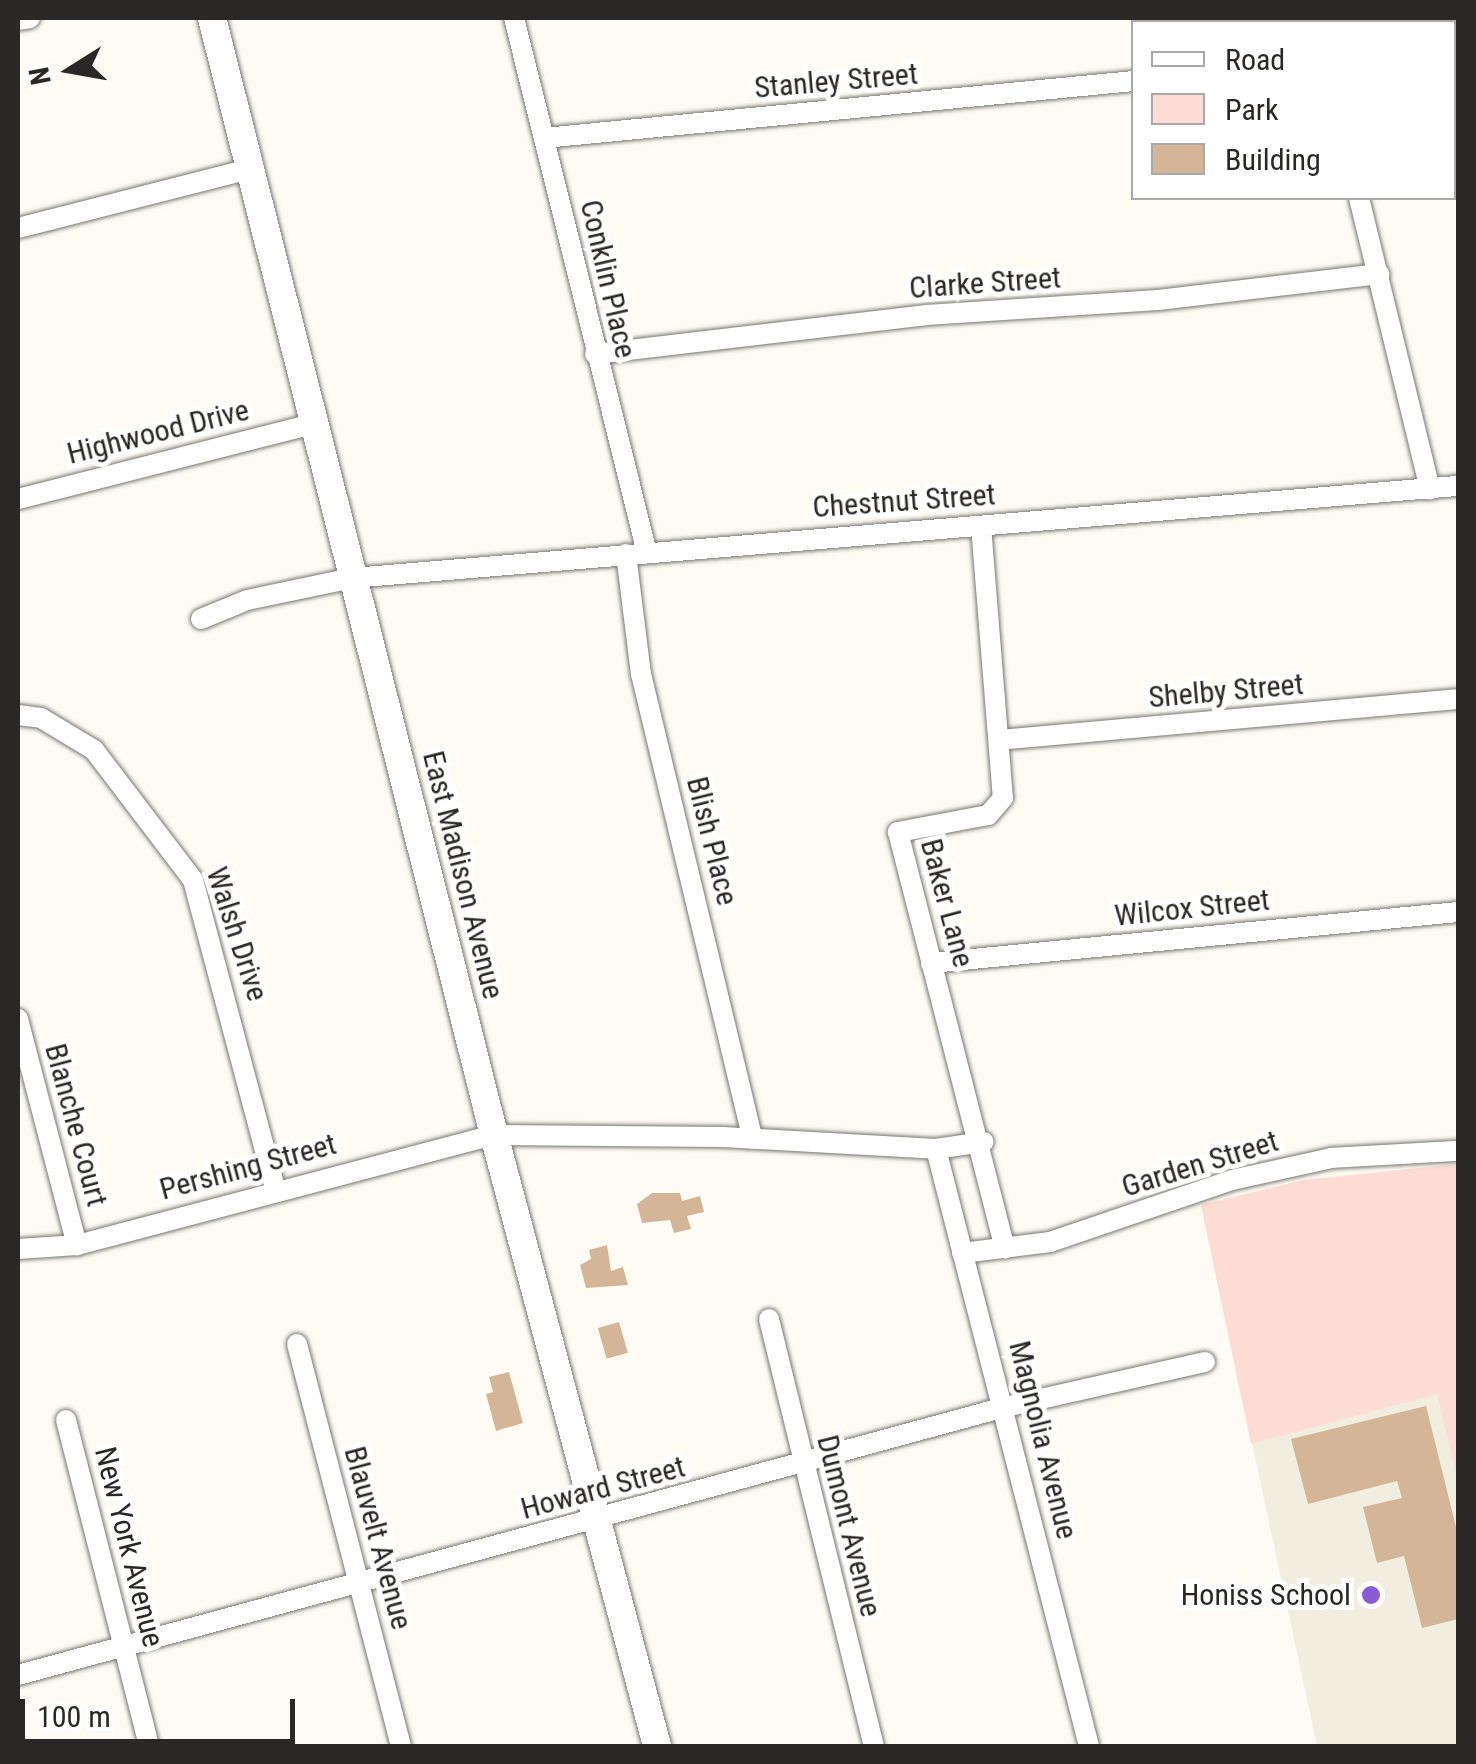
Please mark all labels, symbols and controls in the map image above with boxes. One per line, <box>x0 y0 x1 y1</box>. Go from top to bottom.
north arrow <box>20 20 120 120</box>
legend <box>1131 20 1456 200</box>
text: Road <box>1225 42 1285 77</box>
street label: Stanley Street <box>753 56 919 106</box>
text: N <box>22 64 58 87</box>
text: Park <box>1225 92 1279 127</box>
text: Building <box>1225 142 1321 177</box>
street label: Conklin Place <box>572 196 644 362</box>
street label: Clarke Street <box>908 260 1062 306</box>
street label: Highwood Drive <box>63 392 253 472</box>
street label: Chestnut Street <box>811 477 997 525</box>
street label: Shelby Street <box>1147 666 1305 716</box>
street label: East Madison Avenue <box>415 747 511 1003</box>
street label: Blish Place <box>679 773 745 909</box>
street label: Baker Lane <box>913 835 981 971</box>
street label: Walsh Drive <box>198 863 276 1005</box>
street label: Wilcox Street <box>1113 882 1271 934</box>
street label: Blanche Court <box>37 1040 115 1210</box>
street label: Garden Street <box>1117 1123 1283 1205</box>
street label: Pershing Street <box>156 1126 340 1208</box>
street label: Magnolia Avenue <box>1001 1337 1085 1543</box>
street label: Dumont Avenue <box>809 1431 889 1621</box>
street label: New York Avenue <box>87 1443 171 1651</box>
street label: Blauvelt Avenue <box>336 1443 420 1633</box>
street label: Howard Street <box>517 1449 689 1527</box>
place label: Honiss School <box>1181 1577 1351 1613</box>
marker: Honiss School <box>1360 1584 1382 1606</box>
scale bar <box>25 1679 300 1741</box>
text: 100 m <box>37 1699 111 1734</box>

